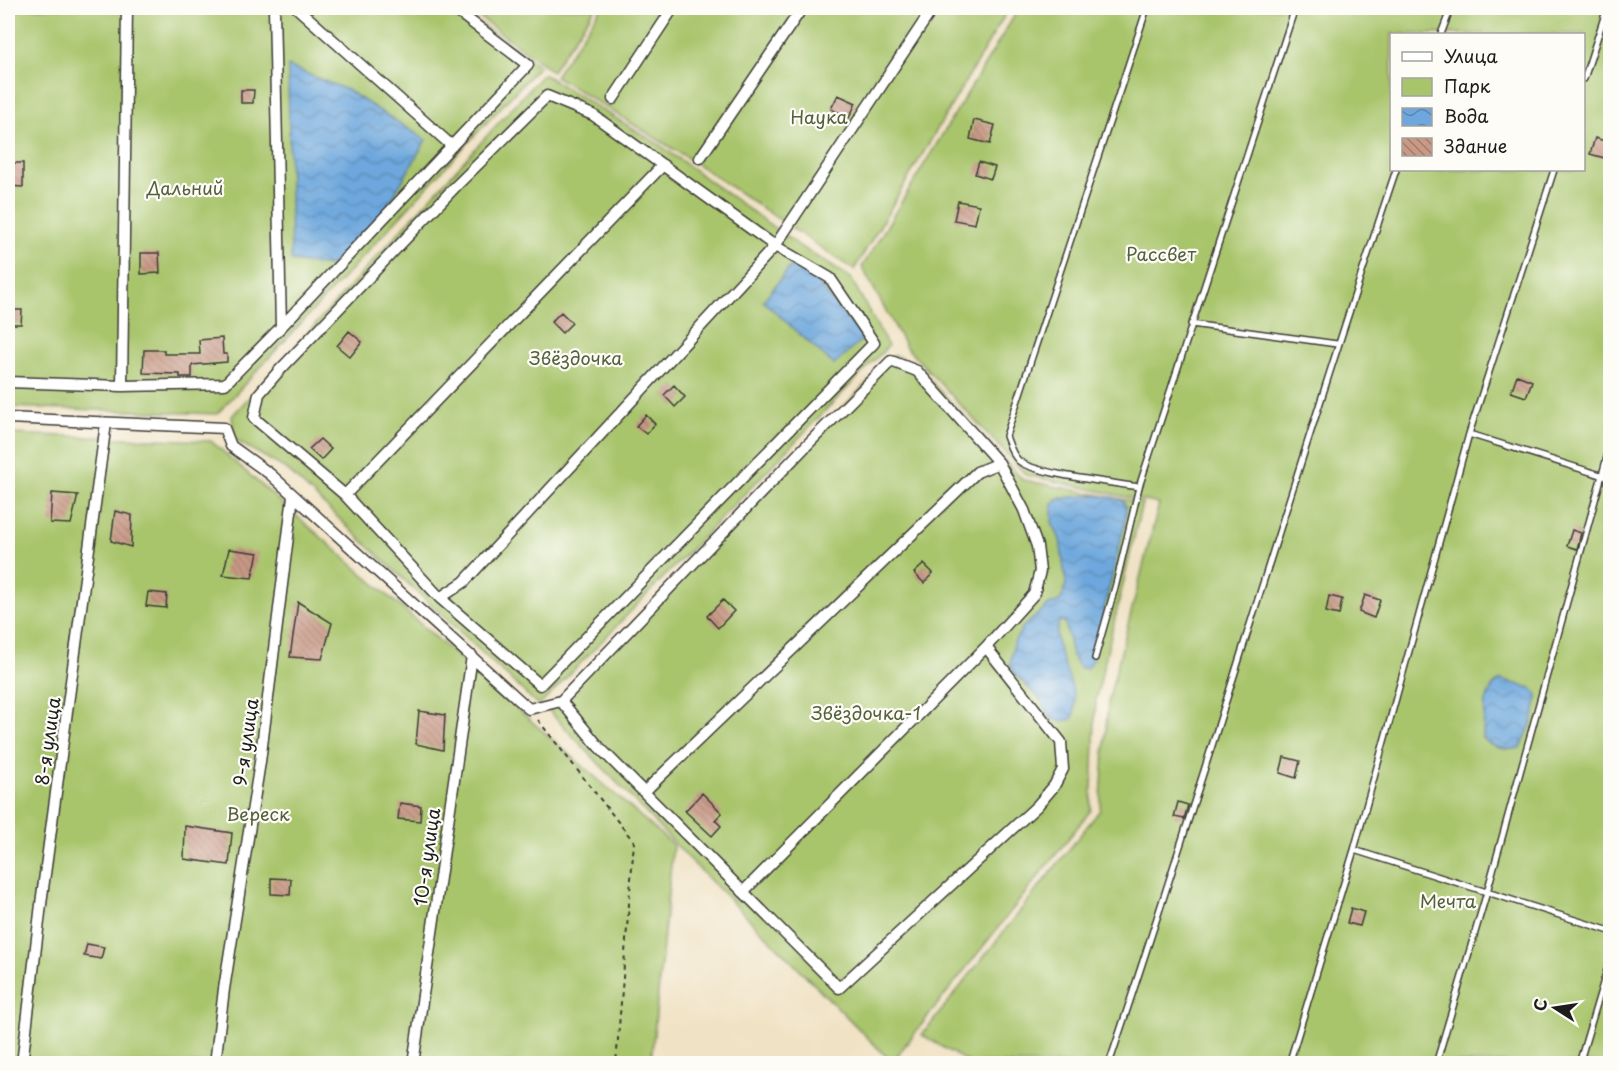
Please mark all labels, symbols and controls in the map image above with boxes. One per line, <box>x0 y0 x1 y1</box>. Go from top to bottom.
legend <box>1390 33 1585 171</box>
text: Улица <box>1444 42 1498 69</box>
text: Парк <box>1444 72 1491 99</box>
text: Вода <box>1444 102 1489 129</box>
park label: Наука <box>790 103 848 130</box>
text: Здание <box>1444 132 1507 159</box>
park label: Дальний <box>146 174 223 201</box>
park label: Рассвет <box>1126 240 1196 267</box>
park label: Звёздочка <box>529 344 623 371</box>
street label: 8-я улица <box>27 694 67 787</box>
street label: 9-я улица <box>225 696 265 788</box>
park label: Звёздочка-1 <box>811 699 921 726</box>
park label: Вереск <box>226 800 290 827</box>
street label: 10-я улица <box>406 805 446 908</box>
park label: Мечта <box>1420 887 1477 914</box>
north arrow <box>1525 978 1585 1038</box>
text: С <box>1526 996 1552 1013</box>

